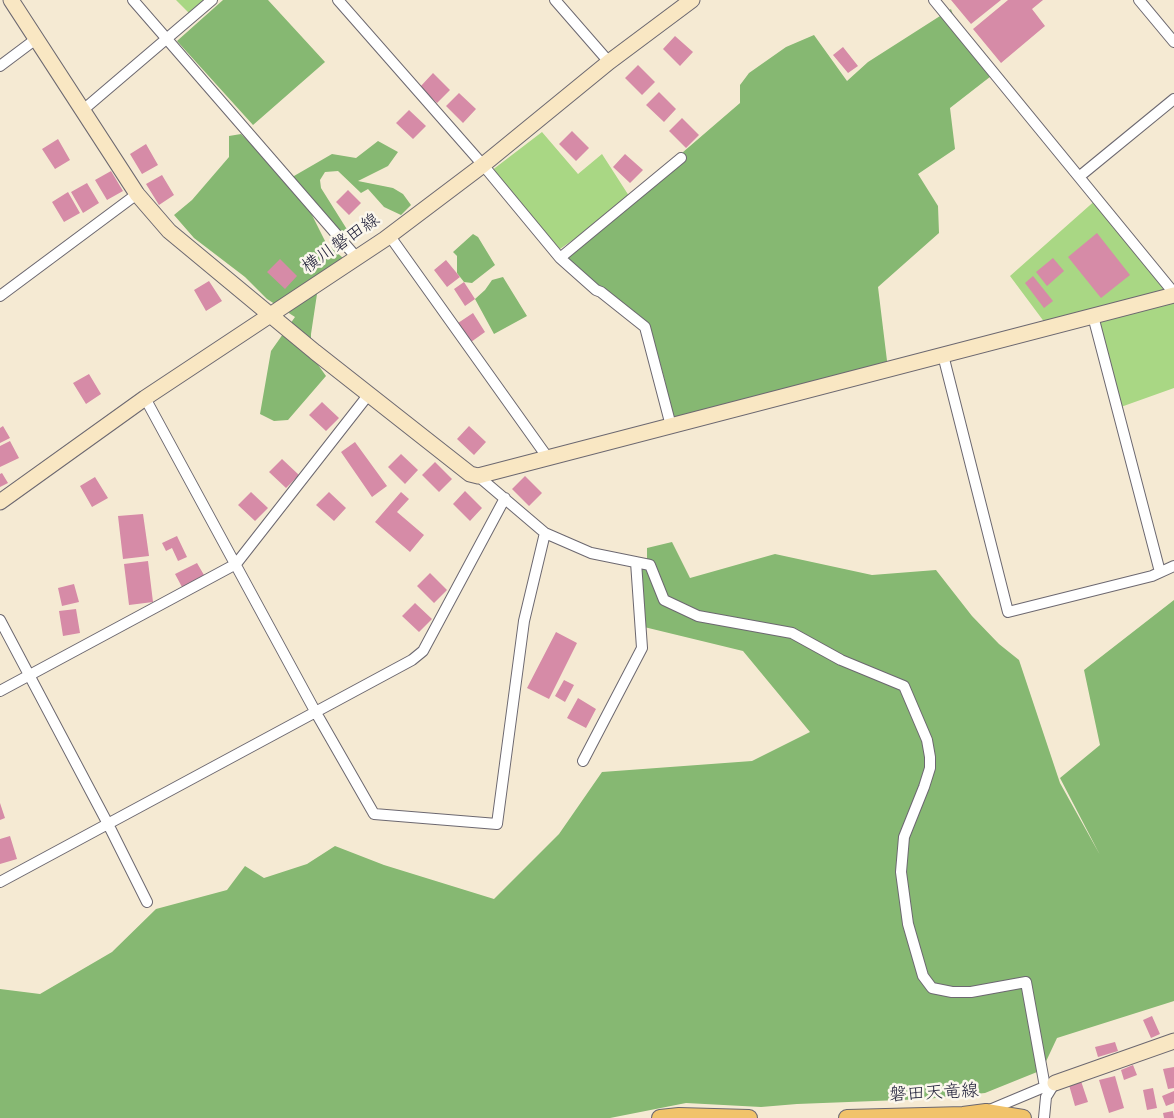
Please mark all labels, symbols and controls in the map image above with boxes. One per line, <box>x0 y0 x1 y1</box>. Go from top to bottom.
street label: 横川磐田線 <box>299 210 385 280</box>
street label: 磐田天竜線 <box>888 1082 980 1108</box>

